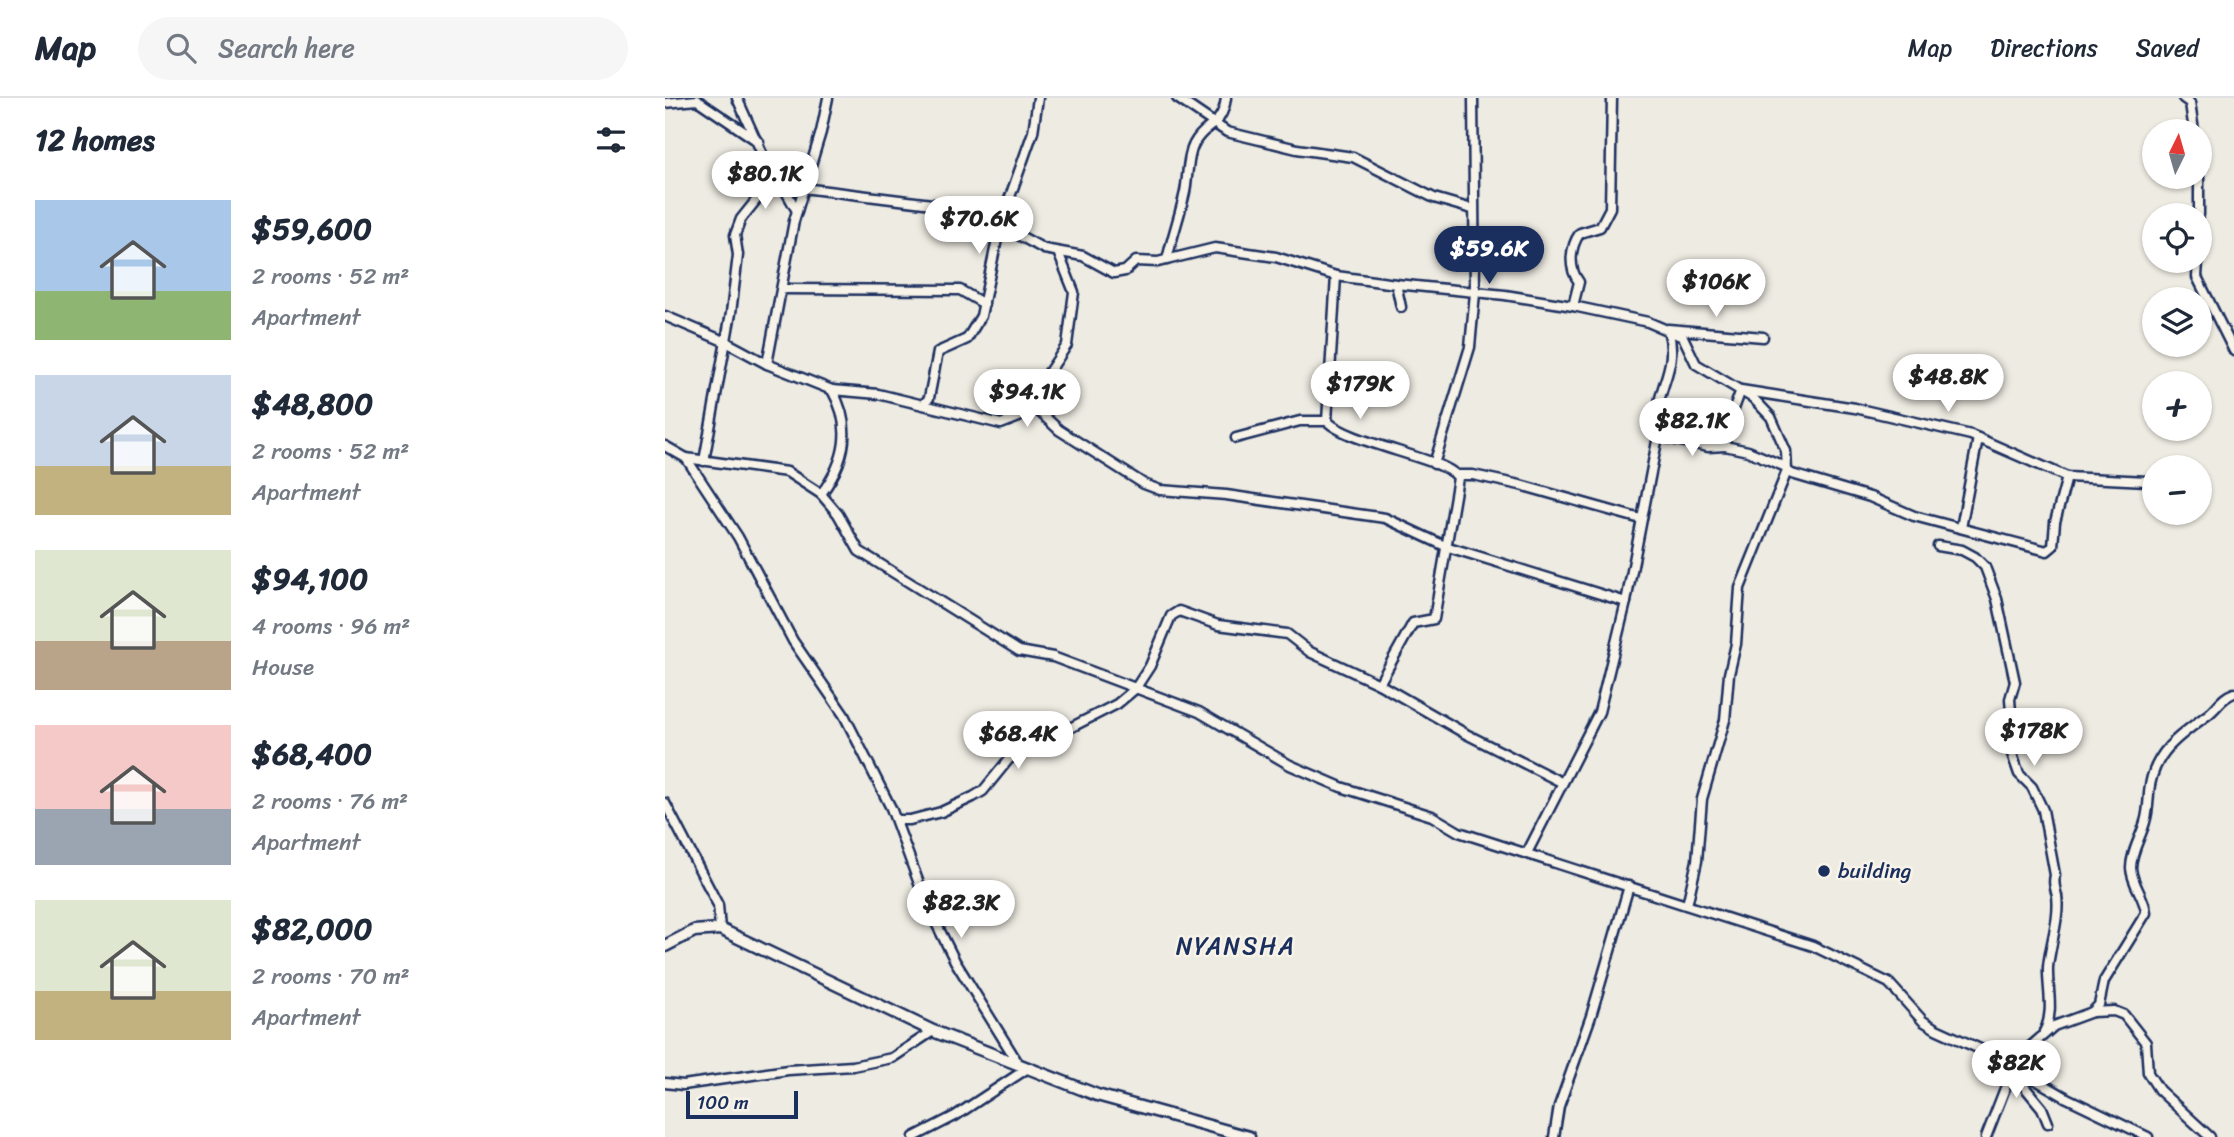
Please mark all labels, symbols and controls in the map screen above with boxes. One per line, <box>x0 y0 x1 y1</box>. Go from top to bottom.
search box <box>138 17 628 80</box>
text: Map <box>35 19 96 77</box>
text: Search here <box>218 25 355 71</box>
text: Map <box>1908 27 1952 69</box>
text: Directions <box>1990 27 2098 69</box>
text: Saved <box>2136 27 2199 69</box>
icon: search <box>162 29 200 67</box>
text: 12 homes <box>35 113 155 167</box>
north arrow <box>2142 119 2212 189</box>
map controls <box>2142 119 2212 525</box>
icon: filters <box>592 121 630 159</box>
pin: $80.1K <box>708 152 822 211</box>
text: $80.1K <box>728 153 802 194</box>
pin: $70.6K <box>922 197 1036 256</box>
text: $70.6K <box>940 198 1018 239</box>
text: $59,600 <box>252 202 372 256</box>
button: locate <box>2142 203 2212 273</box>
pin: $59.6K <box>1432 226 1546 286</box>
icon: home <box>91 228 175 312</box>
text: $59.6K <box>1450 228 1528 269</box>
text: 2 rooms · 52 m² <box>252 256 409 297</box>
pin: $106K <box>1667 260 1765 319</box>
text: $106K <box>1683 261 1749 302</box>
button: layers <box>2142 287 2212 357</box>
text: Apartment <box>252 297 361 338</box>
pin: $48.8K <box>1891 354 2005 414</box>
text: $48.8K <box>1909 356 1987 397</box>
pin: $179K <box>1311 362 1409 421</box>
text: $179K <box>1327 363 1393 404</box>
pin: $94.1K <box>970 370 1084 429</box>
text: $94.1K <box>990 371 1064 412</box>
button: + <box>2142 371 2212 441</box>
text: $48,800 <box>252 377 373 431</box>
pin: $82.1K <box>1635 398 1749 458</box>
text: $82.1K <box>1655 400 1729 441</box>
icon: home <box>91 403 175 487</box>
text: 2 rooms · 52 m² <box>252 431 409 472</box>
button: − <box>2142 455 2212 525</box>
text: Apartment <box>252 472 361 513</box>
text: $94,100 <box>252 552 368 606</box>
icon: home <box>91 578 175 662</box>
text: 4 rooms · 96 m² <box>252 606 410 647</box>
text: House <box>252 647 314 688</box>
pin: $178K <box>1985 708 2083 768</box>
text: $178K <box>2001 710 2067 751</box>
pin: $68.4K <box>961 712 1075 771</box>
text: $68.4K <box>979 713 1057 754</box>
text: $68,400 <box>252 727 372 781</box>
icon: home <box>91 753 175 837</box>
text: 2 rooms · 76 m² <box>252 781 408 822</box>
text: Apartment <box>252 822 361 863</box>
place label: building <box>1838 852 1912 890</box>
marker: building <box>1816 863 1832 879</box>
pin: $82.3K <box>904 880 1018 940</box>
text: $82.3K <box>923 882 999 923</box>
text: $82,000 <box>252 902 373 956</box>
district label: NYANSHA <box>1176 925 1296 967</box>
icon: home <box>91 928 175 1012</box>
text: 2 rooms · 70 m² <box>252 956 410 997</box>
text: Apartment <box>252 997 361 1038</box>
pin: $82K <box>1975 1040 2057 1100</box>
text: $82K <box>1988 1042 2044 1083</box>
text: 100 m <box>697 1086 749 1119</box>
scale bar <box>686 1088 798 1120</box>

